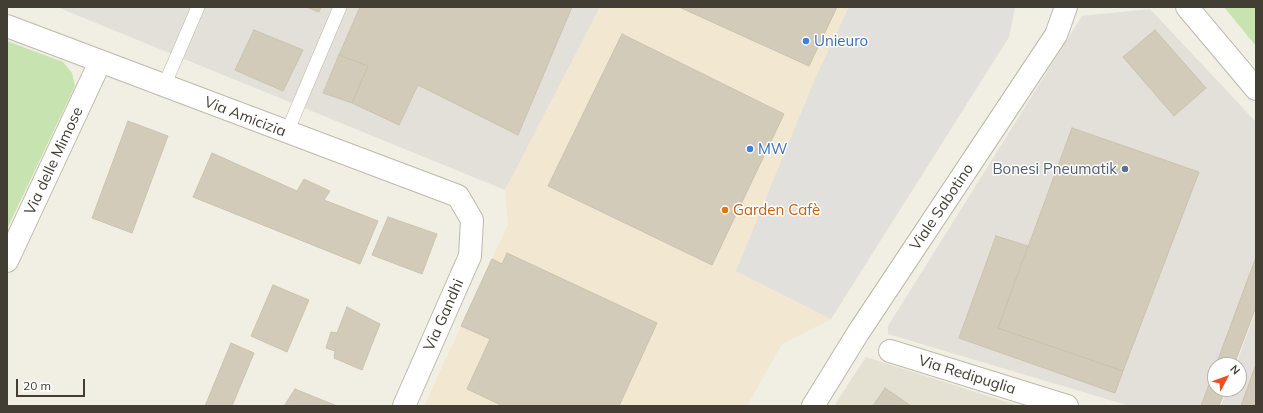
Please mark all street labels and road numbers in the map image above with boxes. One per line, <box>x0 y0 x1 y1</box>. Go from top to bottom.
street label: Via Amicizia <box>202 93 288 141</box>
street label: Via delle Mimose <box>21 104 87 218</box>
street label: Viale Sabotino <box>906 160 978 254</box>
street label: Via Gandhi <box>420 276 468 354</box>
street label: Via Redipuglia <box>916 352 1018 398</box>

